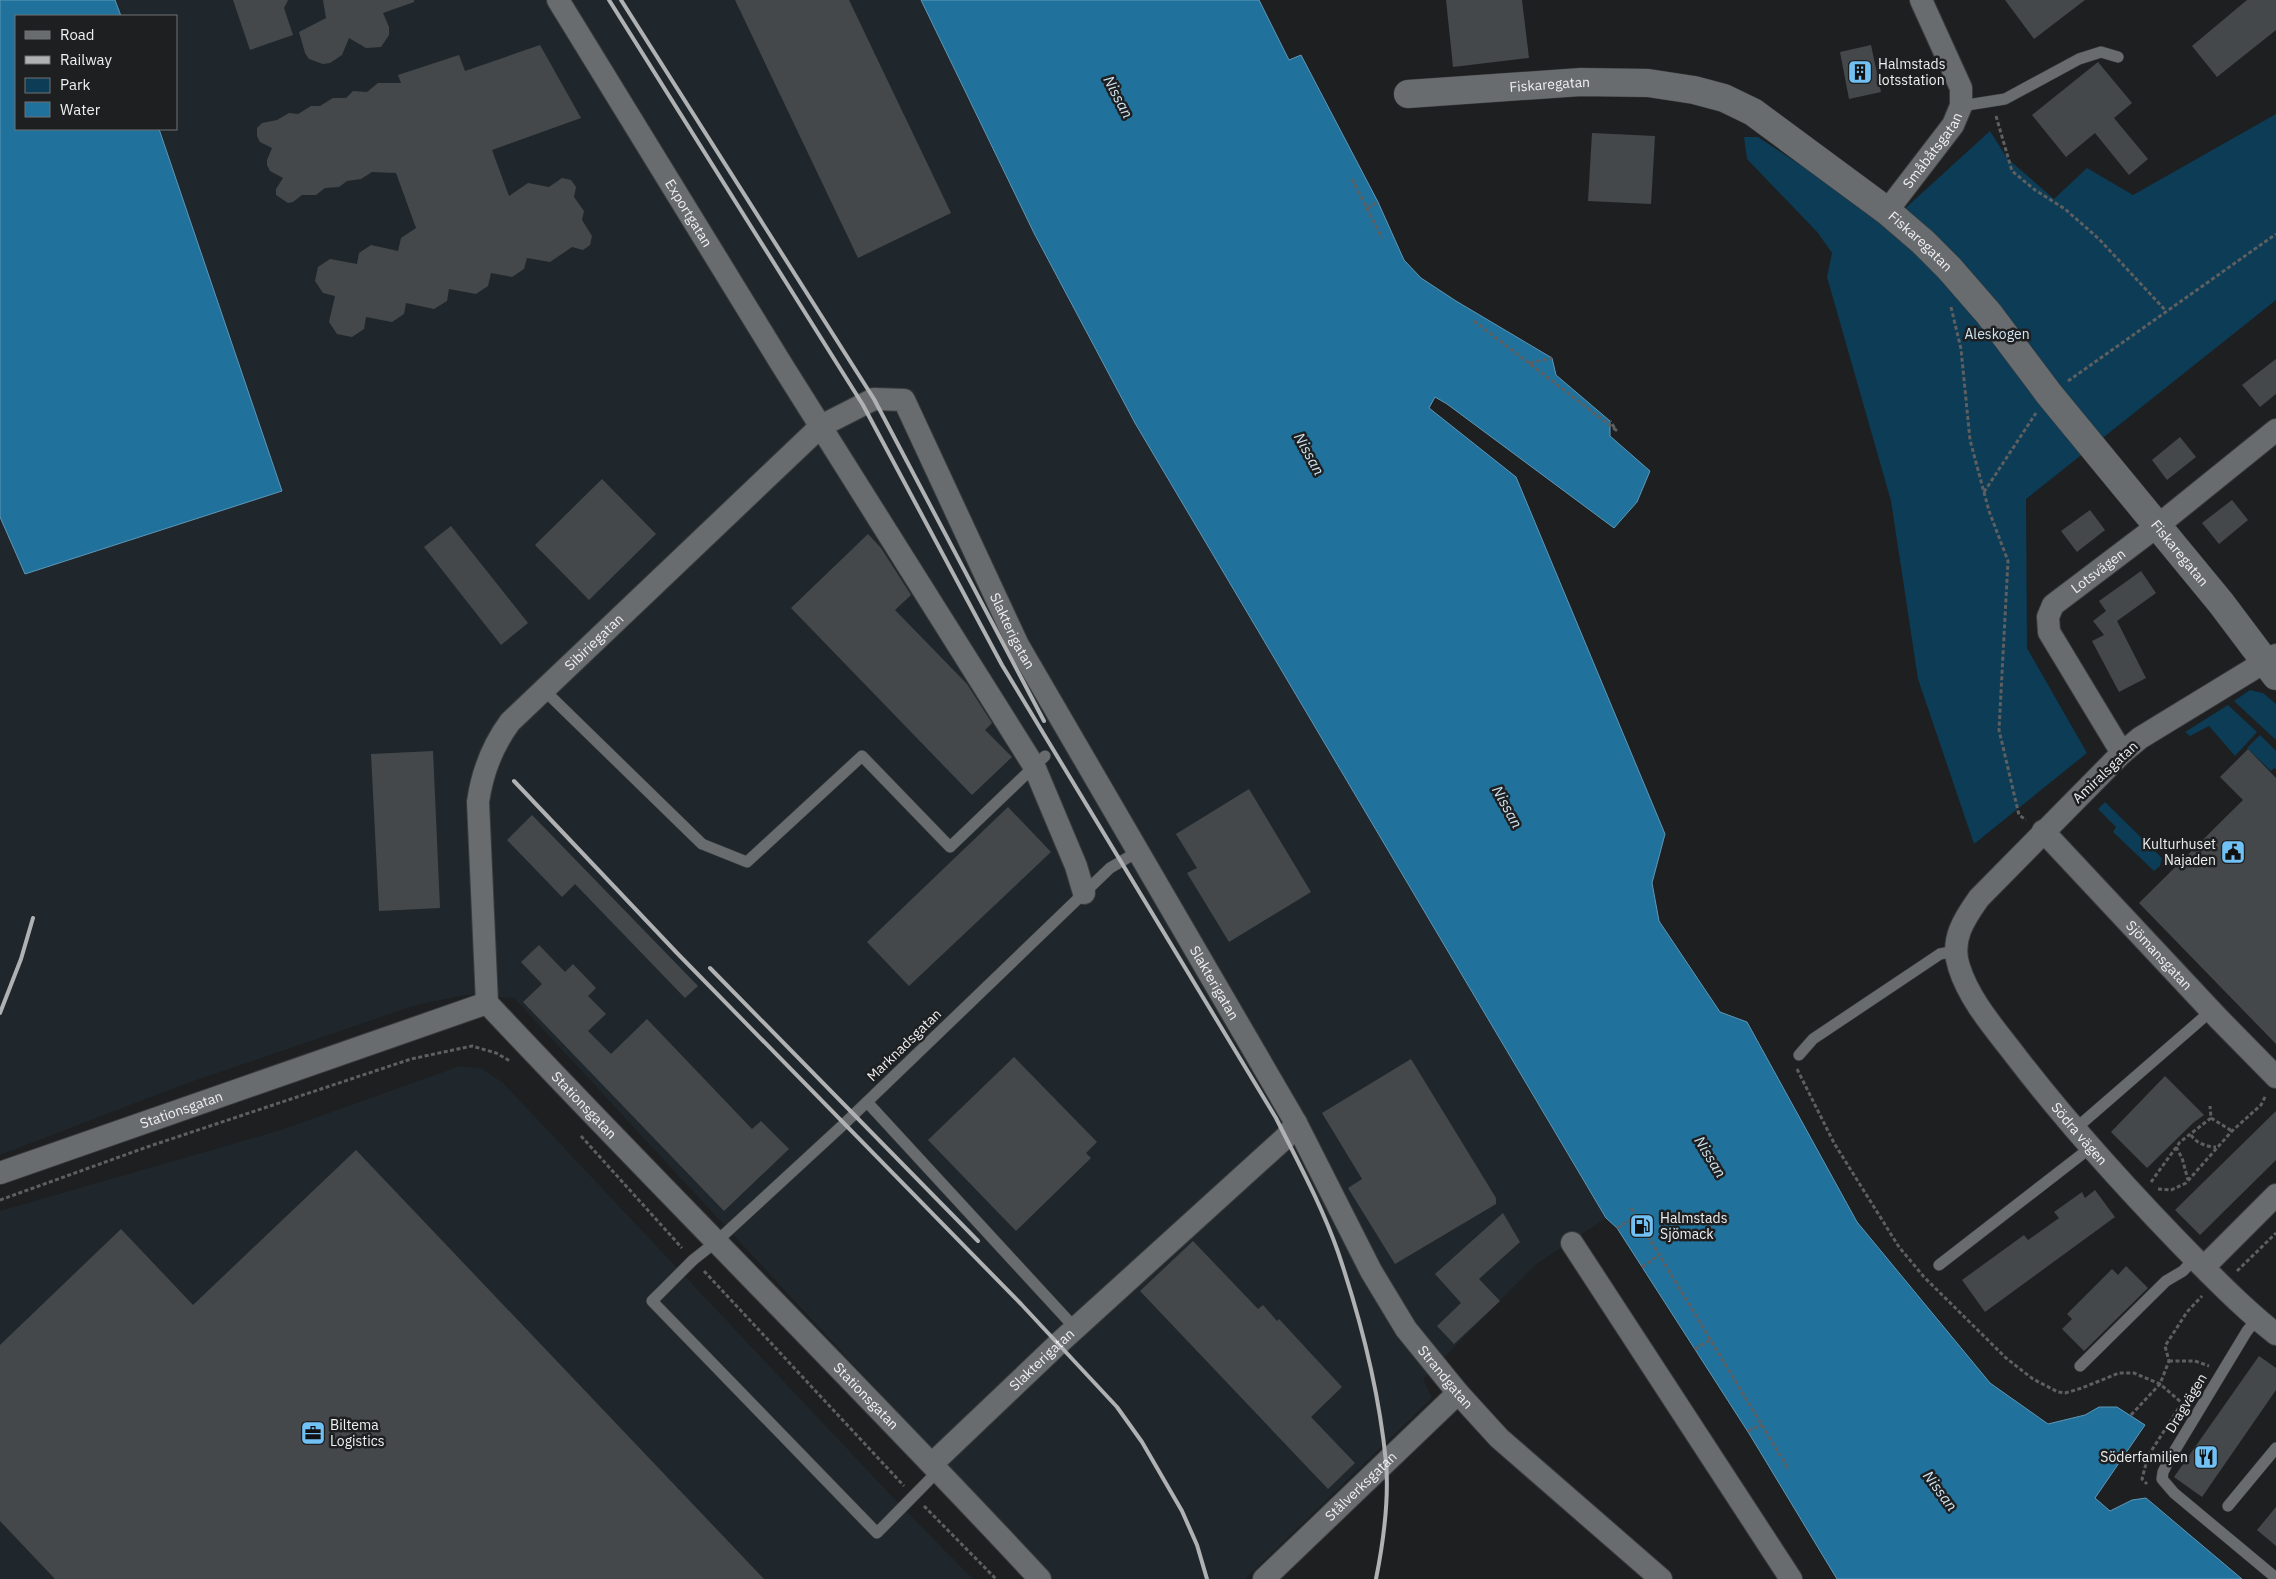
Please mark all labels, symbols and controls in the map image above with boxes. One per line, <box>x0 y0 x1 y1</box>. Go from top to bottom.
legend <box>15 15 178 130</box>
text: Road <box>60 25 95 44</box>
text: Railway <box>60 50 113 69</box>
place label: Halmstads lotsstation <box>1878 55 1946 89</box>
building icon: Halmstads lotsstation <box>1847 59 1873 85</box>
water label: Nissan <box>1099 72 1138 121</box>
street label: Fiskaregatan <box>1509 73 1590 96</box>
text: Park <box>60 75 90 94</box>
text: Water <box>60 100 101 119</box>
street label: Småbåtsgatan <box>1899 110 1966 192</box>
street label: Exportgatan <box>661 176 716 250</box>
street label: Fiskaregatan <box>1885 207 1956 275</box>
park label: Aleskogen <box>1964 325 2030 343</box>
water label: Nissan <box>1290 429 1329 478</box>
street label: Fiskaregatan <box>2147 516 2213 590</box>
street label: Lotsvägen <box>2067 544 2129 597</box>
street label: Slakterigatan <box>986 590 1039 672</box>
street label: Sibiriegatan <box>561 610 627 674</box>
street label: Amiralsgatan <box>2069 737 2141 807</box>
water label: Nissan <box>1488 782 1527 831</box>
place label: Kulturhuset Najaden <box>2142 835 2216 869</box>
public building icon: Kulturhuset Najaden <box>2220 839 2246 865</box>
street label: Sjömansgatan <box>2122 916 2196 994</box>
street label: Slakterigatan <box>1186 942 1243 1023</box>
street label: Marknadsgatan <box>863 1005 945 1085</box>
street label: Stationsgatan <box>548 1068 621 1143</box>
street label: Stationsgatan <box>137 1087 225 1132</box>
street label: Södra vägen <box>2047 1099 2111 1169</box>
water label: Nissan <box>1690 1132 1731 1181</box>
place label: Halmstads Sjömack <box>1660 1209 1728 1243</box>
fuel station icon: Halmstads Sjömack <box>1629 1213 1655 1239</box>
street label: Slakterigatan <box>1005 1325 1078 1395</box>
street label: Strandgatan <box>1414 1342 1477 1412</box>
street label: Stationsgatan <box>830 1359 903 1433</box>
street label: Dragvägen <box>2161 1370 2211 1436</box>
place label: Biltema Logistics <box>330 1416 385 1450</box>
office icon: Biltema Logistics <box>300 1420 326 1446</box>
restaurant icon: Söderfamiljen <box>2193 1444 2219 1470</box>
street label: Stålverksgatan <box>1321 1448 1401 1525</box>
place label: Söderfamiljen <box>2100 1448 2188 1466</box>
water label: Nissan <box>1919 1467 1962 1515</box>

